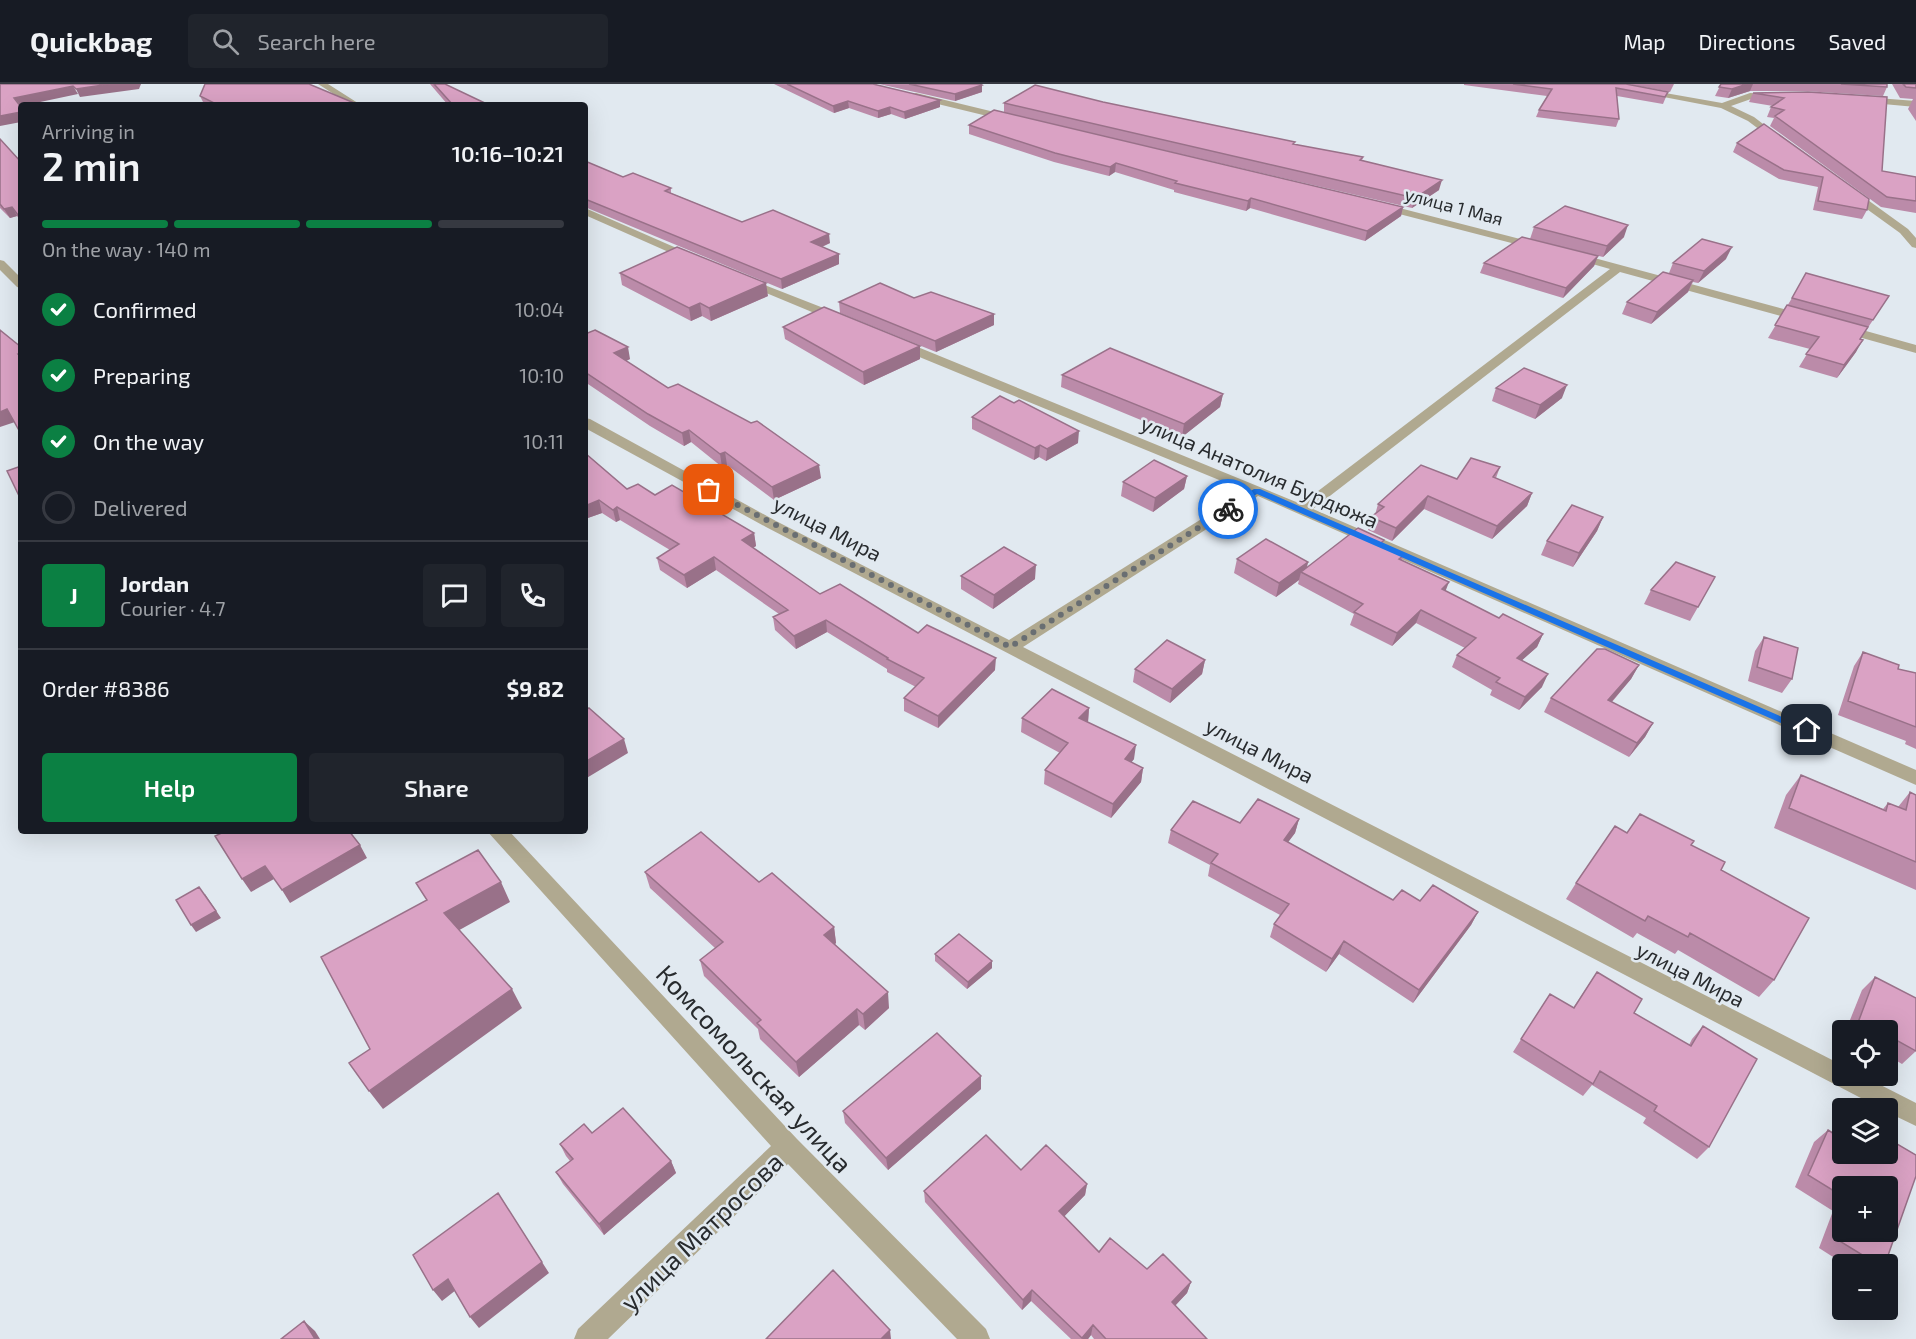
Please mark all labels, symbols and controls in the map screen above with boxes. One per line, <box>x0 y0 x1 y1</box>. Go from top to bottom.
search box <box>188 14 608 68</box>
text: Quickbag <box>30 24 152 58</box>
icon: search <box>209 25 242 58</box>
text: Search here <box>257 28 376 54</box>
text: Map <box>1623 29 1666 54</box>
text: Directions <box>1699 29 1795 54</box>
text: Saved <box>1828 29 1886 54</box>
text: Arriving in <box>42 119 135 143</box>
text: 10:16–10:21 <box>452 140 564 166</box>
text: 2 min <box>42 142 141 189</box>
street label: улица 1 Мая <box>1402 182 1506 230</box>
text: On the way · 140 m <box>42 237 211 261</box>
icon: check <box>42 293 75 326</box>
text: Confirmed <box>93 296 197 322</box>
text: 10:04 <box>515 297 564 321</box>
icon: check <box>42 359 75 392</box>
text: Preparing <box>93 362 191 388</box>
text: 10:10 <box>519 363 564 387</box>
street label: улица Анатолия Бурдюжа <box>1137 410 1382 533</box>
icon: check <box>42 425 75 458</box>
text: On the way <box>93 428 204 454</box>
text: 10:11 <box>523 429 564 453</box>
pin <box>683 464 734 515</box>
icon: bag <box>692 473 725 506</box>
courier <box>1198 479 1258 539</box>
street label: улица Мира <box>769 490 886 567</box>
icon: bike <box>1212 493 1245 526</box>
text: Delivered <box>93 494 188 520</box>
button: chat <box>423 564 486 627</box>
button: phone <box>501 564 564 627</box>
text: Jordan <box>120 570 189 596</box>
text: J <box>69 582 78 608</box>
text: Courier · 4.7 <box>120 596 226 620</box>
text: Order #8386 <box>42 675 170 701</box>
text: $9.82 <box>506 675 564 701</box>
pin <box>1781 704 1832 755</box>
street label: улица Мира <box>1201 712 1318 789</box>
icon: home <box>1790 713 1823 746</box>
button: Help <box>42 753 297 822</box>
button: Share <box>309 753 564 822</box>
street label: улица Мира <box>1632 936 1749 1013</box>
street label: Комсомольская улица <box>650 958 859 1179</box>
map controls <box>1832 1020 1898 1320</box>
button: locate <box>1832 1020 1898 1086</box>
button: layers <box>1832 1098 1898 1164</box>
street label: улица Матросова <box>613 1145 790 1317</box>
button: + <box>1832 1176 1898 1242</box>
button: − <box>1832 1254 1898 1320</box>

